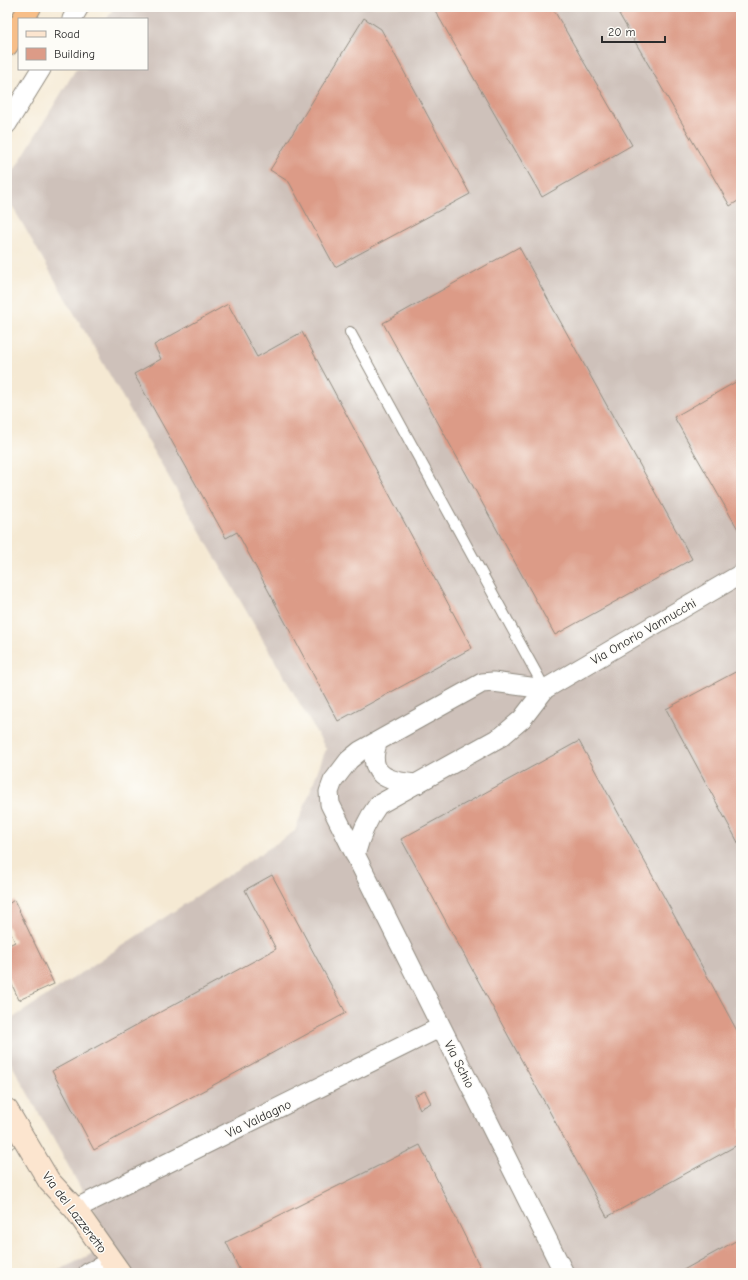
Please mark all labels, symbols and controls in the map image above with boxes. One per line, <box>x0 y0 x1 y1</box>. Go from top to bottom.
legend <box>18 18 148 70</box>
scale bar <box>602 18 665 44</box>
text: 20 m <box>608 25 636 39</box>
text: Road <box>54 27 80 41</box>
text: Building <box>54 47 95 61</box>
street label: Via Onorio Vannucchi <box>588 595 699 668</box>
street label: Via Schio <box>441 1038 478 1091</box>
street label: Via Valdagno <box>223 1096 294 1141</box>
street label: Via del Lazzeretto <box>39 1169 110 1256</box>

